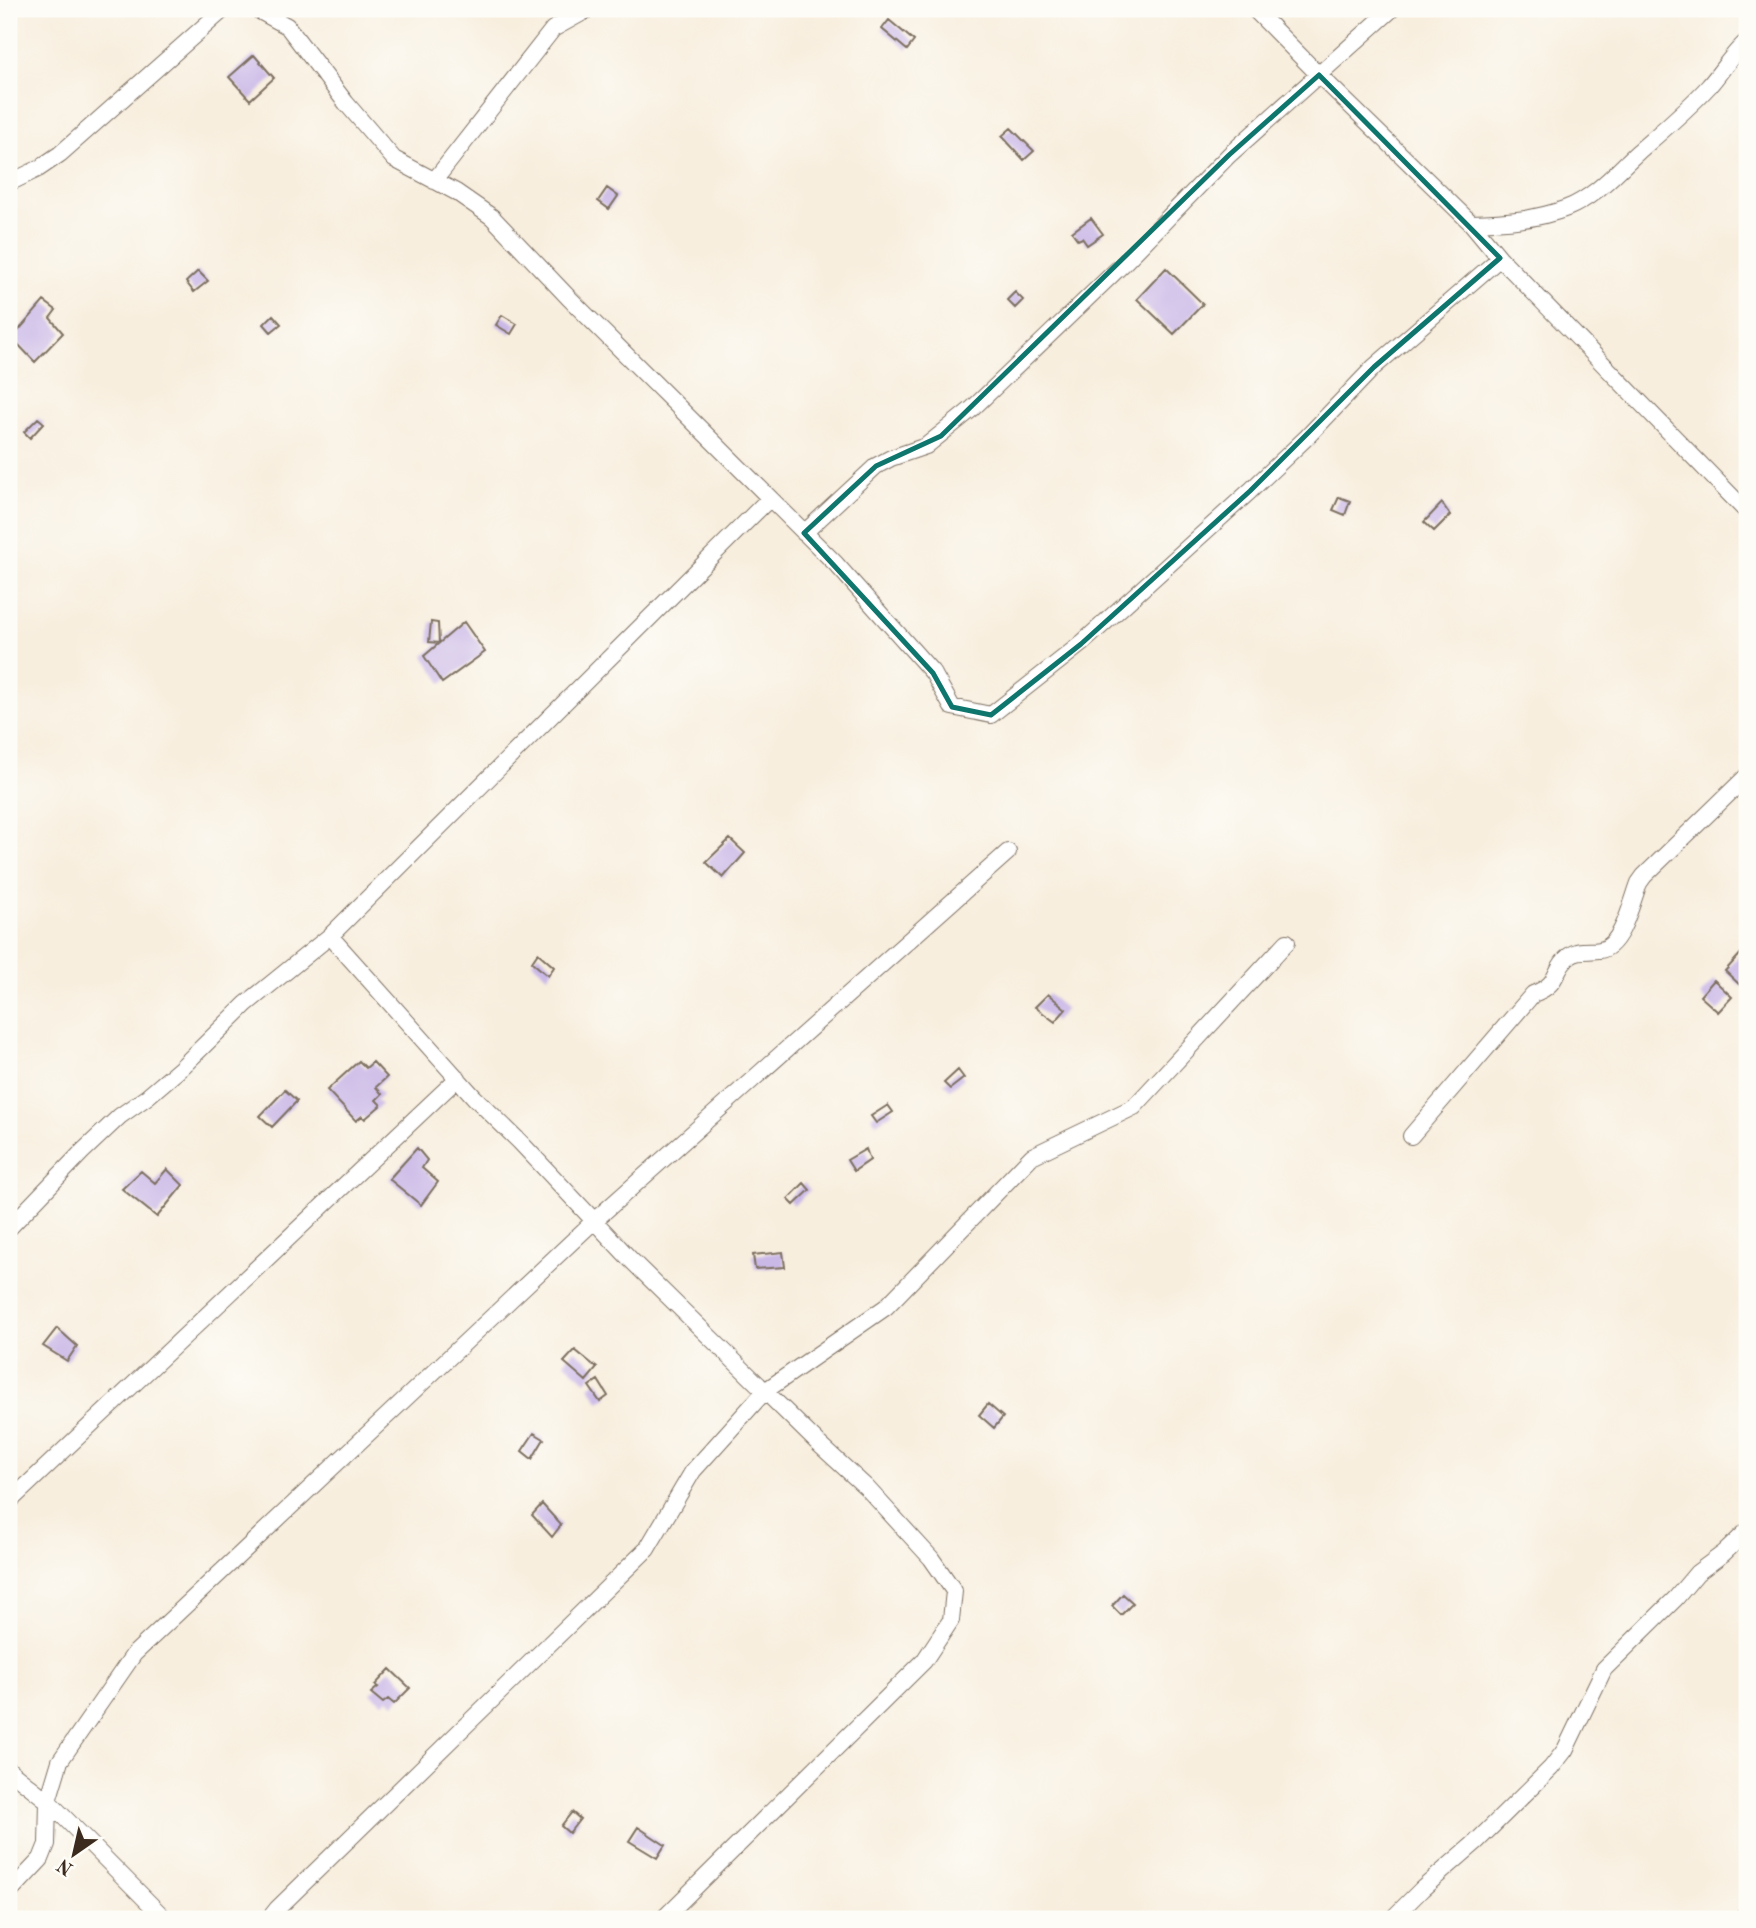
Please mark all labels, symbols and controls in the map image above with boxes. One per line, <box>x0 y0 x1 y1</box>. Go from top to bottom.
north arrow <box>38 1820 108 1890</box>
text: N <box>54 1854 77 1878</box>

